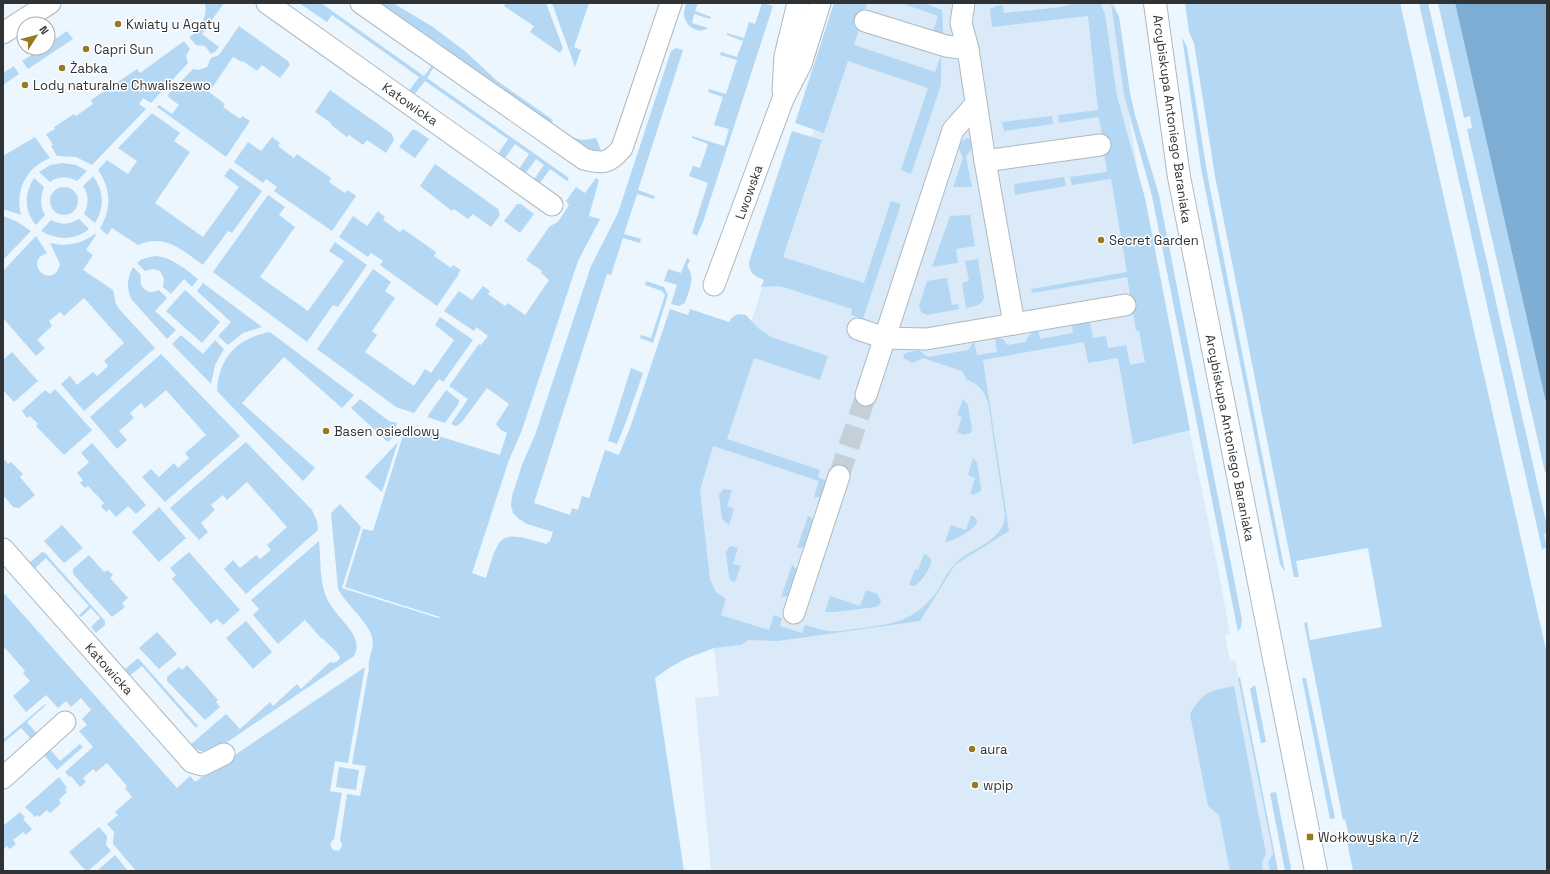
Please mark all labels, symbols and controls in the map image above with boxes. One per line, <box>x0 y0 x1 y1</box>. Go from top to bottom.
street label: Arcybiskupa Antoniego Baraniaka <box>1149 14 1195 225</box>
north arrow <box>16 16 56 56</box>
place label: Kwiaty u Agaty <box>126 16 220 33</box>
marker: Kwiaty u Agaty <box>113 19 123 29</box>
text: N <box>36 23 52 37</box>
place label: Capri Sun <box>94 41 154 58</box>
marker: Capri Sun <box>81 44 91 54</box>
place label: Żabka <box>70 60 108 77</box>
marker: Żabka <box>57 63 67 73</box>
place label: Lody naturalne Chwaliszewo <box>33 77 211 94</box>
street label: Katowicka <box>379 79 442 130</box>
marker: Lody naturalne Chwaliszewo <box>20 80 30 90</box>
street label: Lwowska <box>731 162 767 222</box>
place label: Secret Garden <box>1109 232 1199 249</box>
marker: Secret Garden <box>1096 235 1106 245</box>
street label: Arcybiskupa Antoniego Baraniaka <box>1202 333 1259 543</box>
place label: Basen osiedlowy <box>334 423 439 440</box>
marker: Basen osiedlowy <box>321 426 331 436</box>
street label: Katowicka <box>81 639 137 699</box>
place label: aura <box>980 741 1008 758</box>
marker: aura <box>967 744 977 754</box>
place label: wpip <box>983 777 1013 794</box>
marker: wpip <box>970 780 980 790</box>
place label: Wołkowyska n/ż <box>1318 829 1419 846</box>
marker: Wołkowyska n/ż <box>1305 832 1315 842</box>

